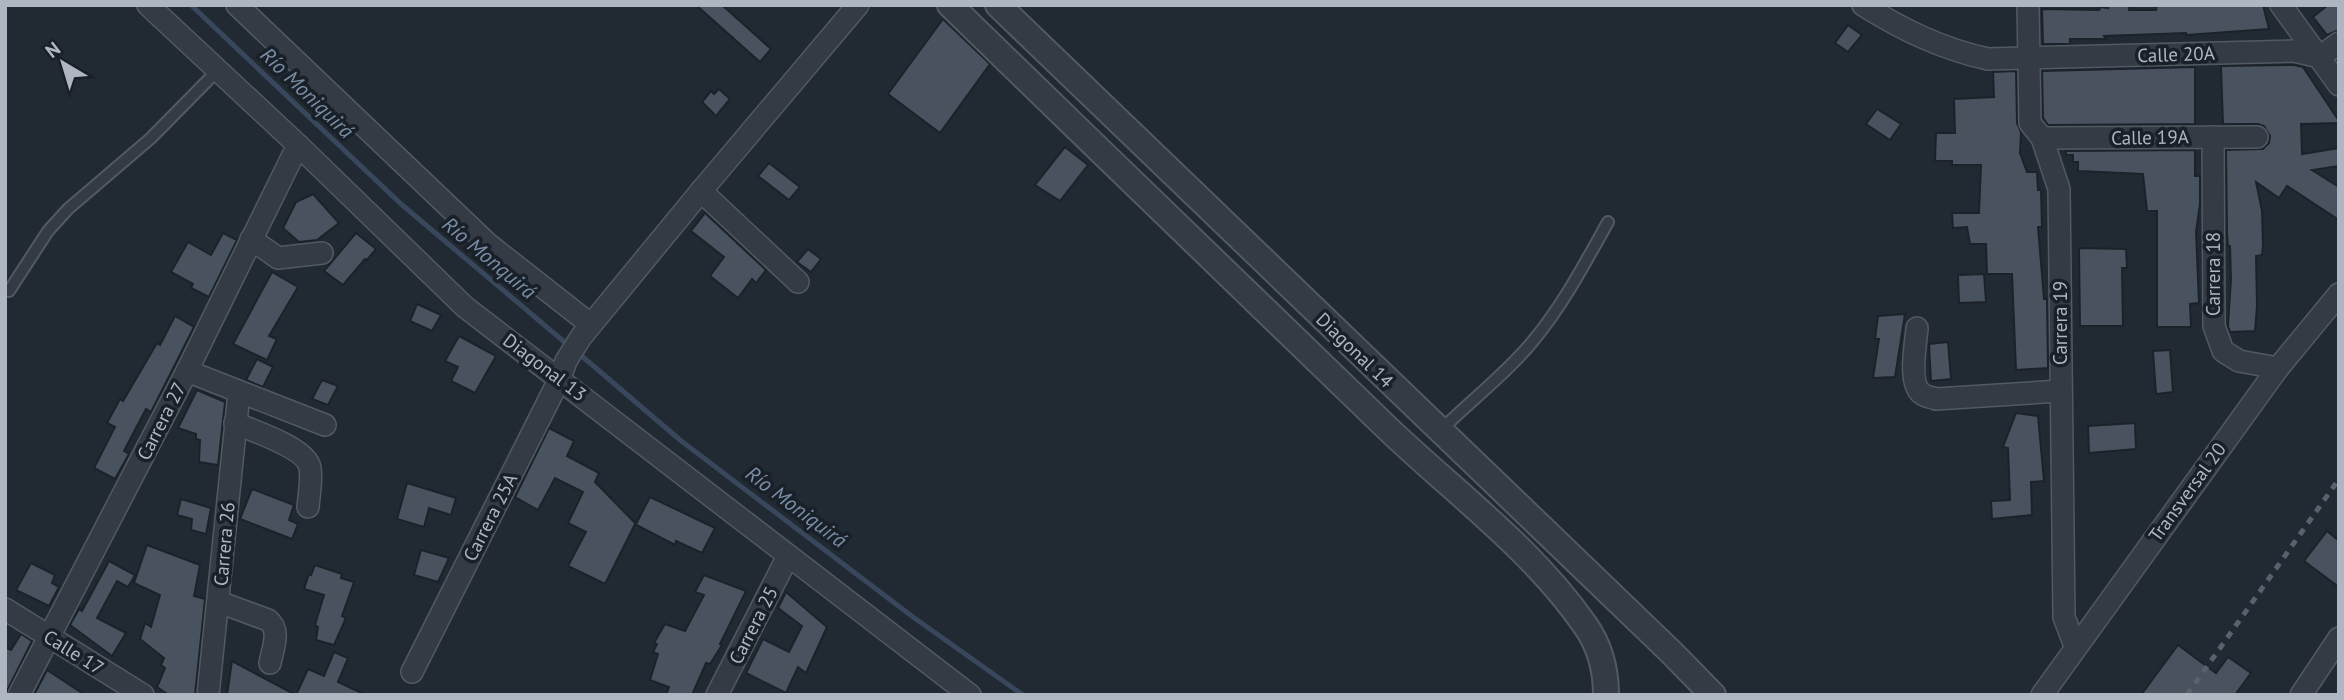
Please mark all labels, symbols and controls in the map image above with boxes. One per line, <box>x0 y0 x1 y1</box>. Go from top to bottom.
north arrow <box>28 28 98 98</box>
text: N <box>40 36 65 63</box>
water label: Río Moniquirá <box>255 41 360 144</box>
street label: Calle 20A <box>2137 41 2215 67</box>
street label: Calle 19A <box>2111 124 2189 150</box>
water label: Río Monquirá <box>437 211 542 305</box>
street label: Carrera 18 <box>2201 232 2225 316</box>
street label: Carrera 19 <box>2048 281 2072 365</box>
street label: Diagonal 14 <box>1311 307 1399 393</box>
street label: Diagonal 13 <box>498 328 592 406</box>
street label: Carrera 27 <box>131 378 191 464</box>
street label: Transversal 20 <box>2143 438 2231 546</box>
water label: Río Moniquirá <box>740 460 853 554</box>
street label: Carrera 25A <box>458 469 522 565</box>
street label: Carrera 26 <box>208 501 240 587</box>
street label: Carrera 25 <box>723 582 783 668</box>
street label: Calle 17 <box>39 624 109 680</box>

